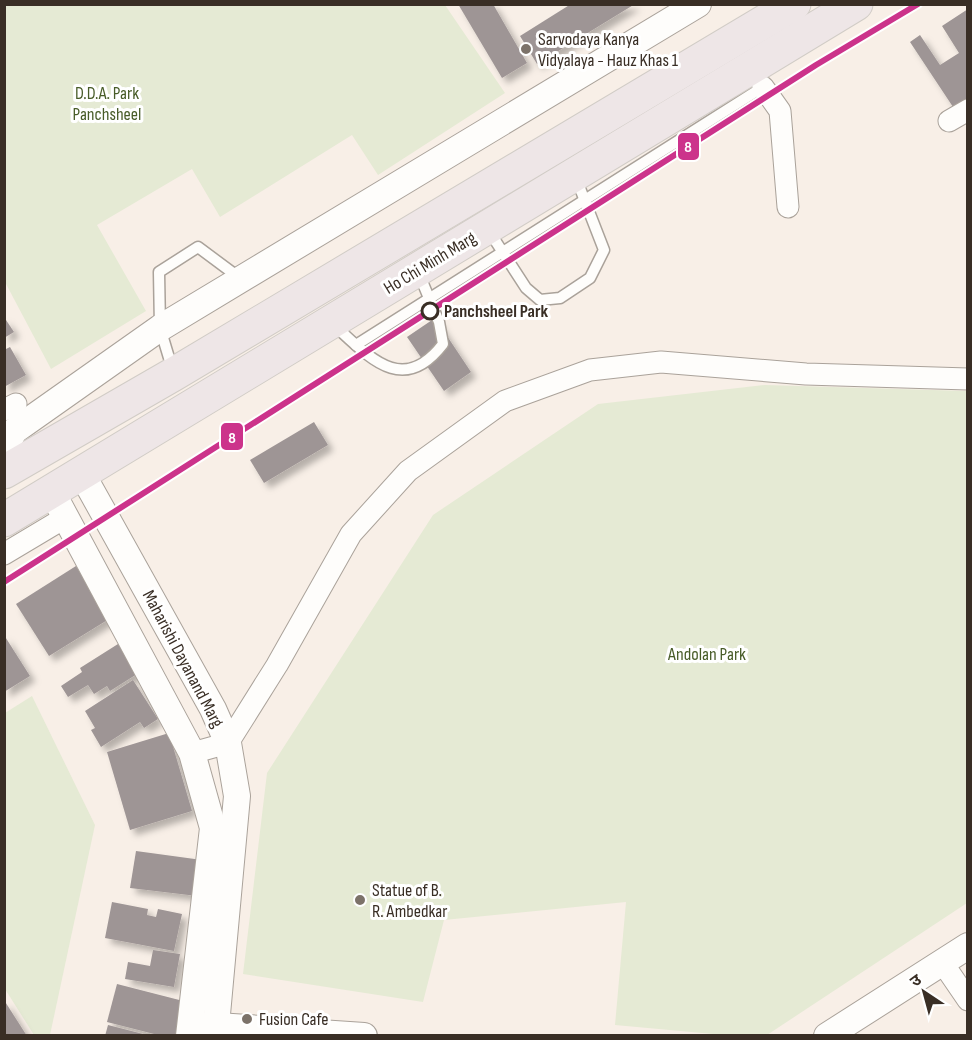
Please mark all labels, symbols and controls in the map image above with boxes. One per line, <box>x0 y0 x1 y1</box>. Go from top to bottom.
place label: Sarvodaya Kanya Vidyalaya - Hauz Khas 1 <box>538 29 679 71</box>
marker: Sarvodaya Kanya Vidyalaya - Hauz Khas 1 <box>519 42 533 56</box>
park label: D.D.A. Park Panchsheel <box>73 83 141 125</box>
line badge: 8 <box>677 132 700 161</box>
text: 8 <box>684 138 692 157</box>
street label: Ho Chi Minh Marg <box>380 227 480 299</box>
place label: Panchsheel Park <box>444 301 549 322</box>
marker: Panchsheel Park <box>421 302 439 320</box>
line badge: 8 <box>220 422 244 451</box>
text: 8 <box>228 429 236 448</box>
street label: Maharishi Dayanand Marg <box>138 587 228 731</box>
park label: Andolan Park <box>667 644 746 665</box>
place label: Statue of B. R. Ambedkar <box>372 880 447 922</box>
marker: Statue of B. R. Ambedkar <box>353 893 367 907</box>
north arrow <box>894 962 954 1022</box>
text: उ <box>907 970 926 992</box>
place label: Fusion Cafe <box>259 1009 329 1030</box>
marker: Fusion Cafe <box>240 1012 254 1026</box>

